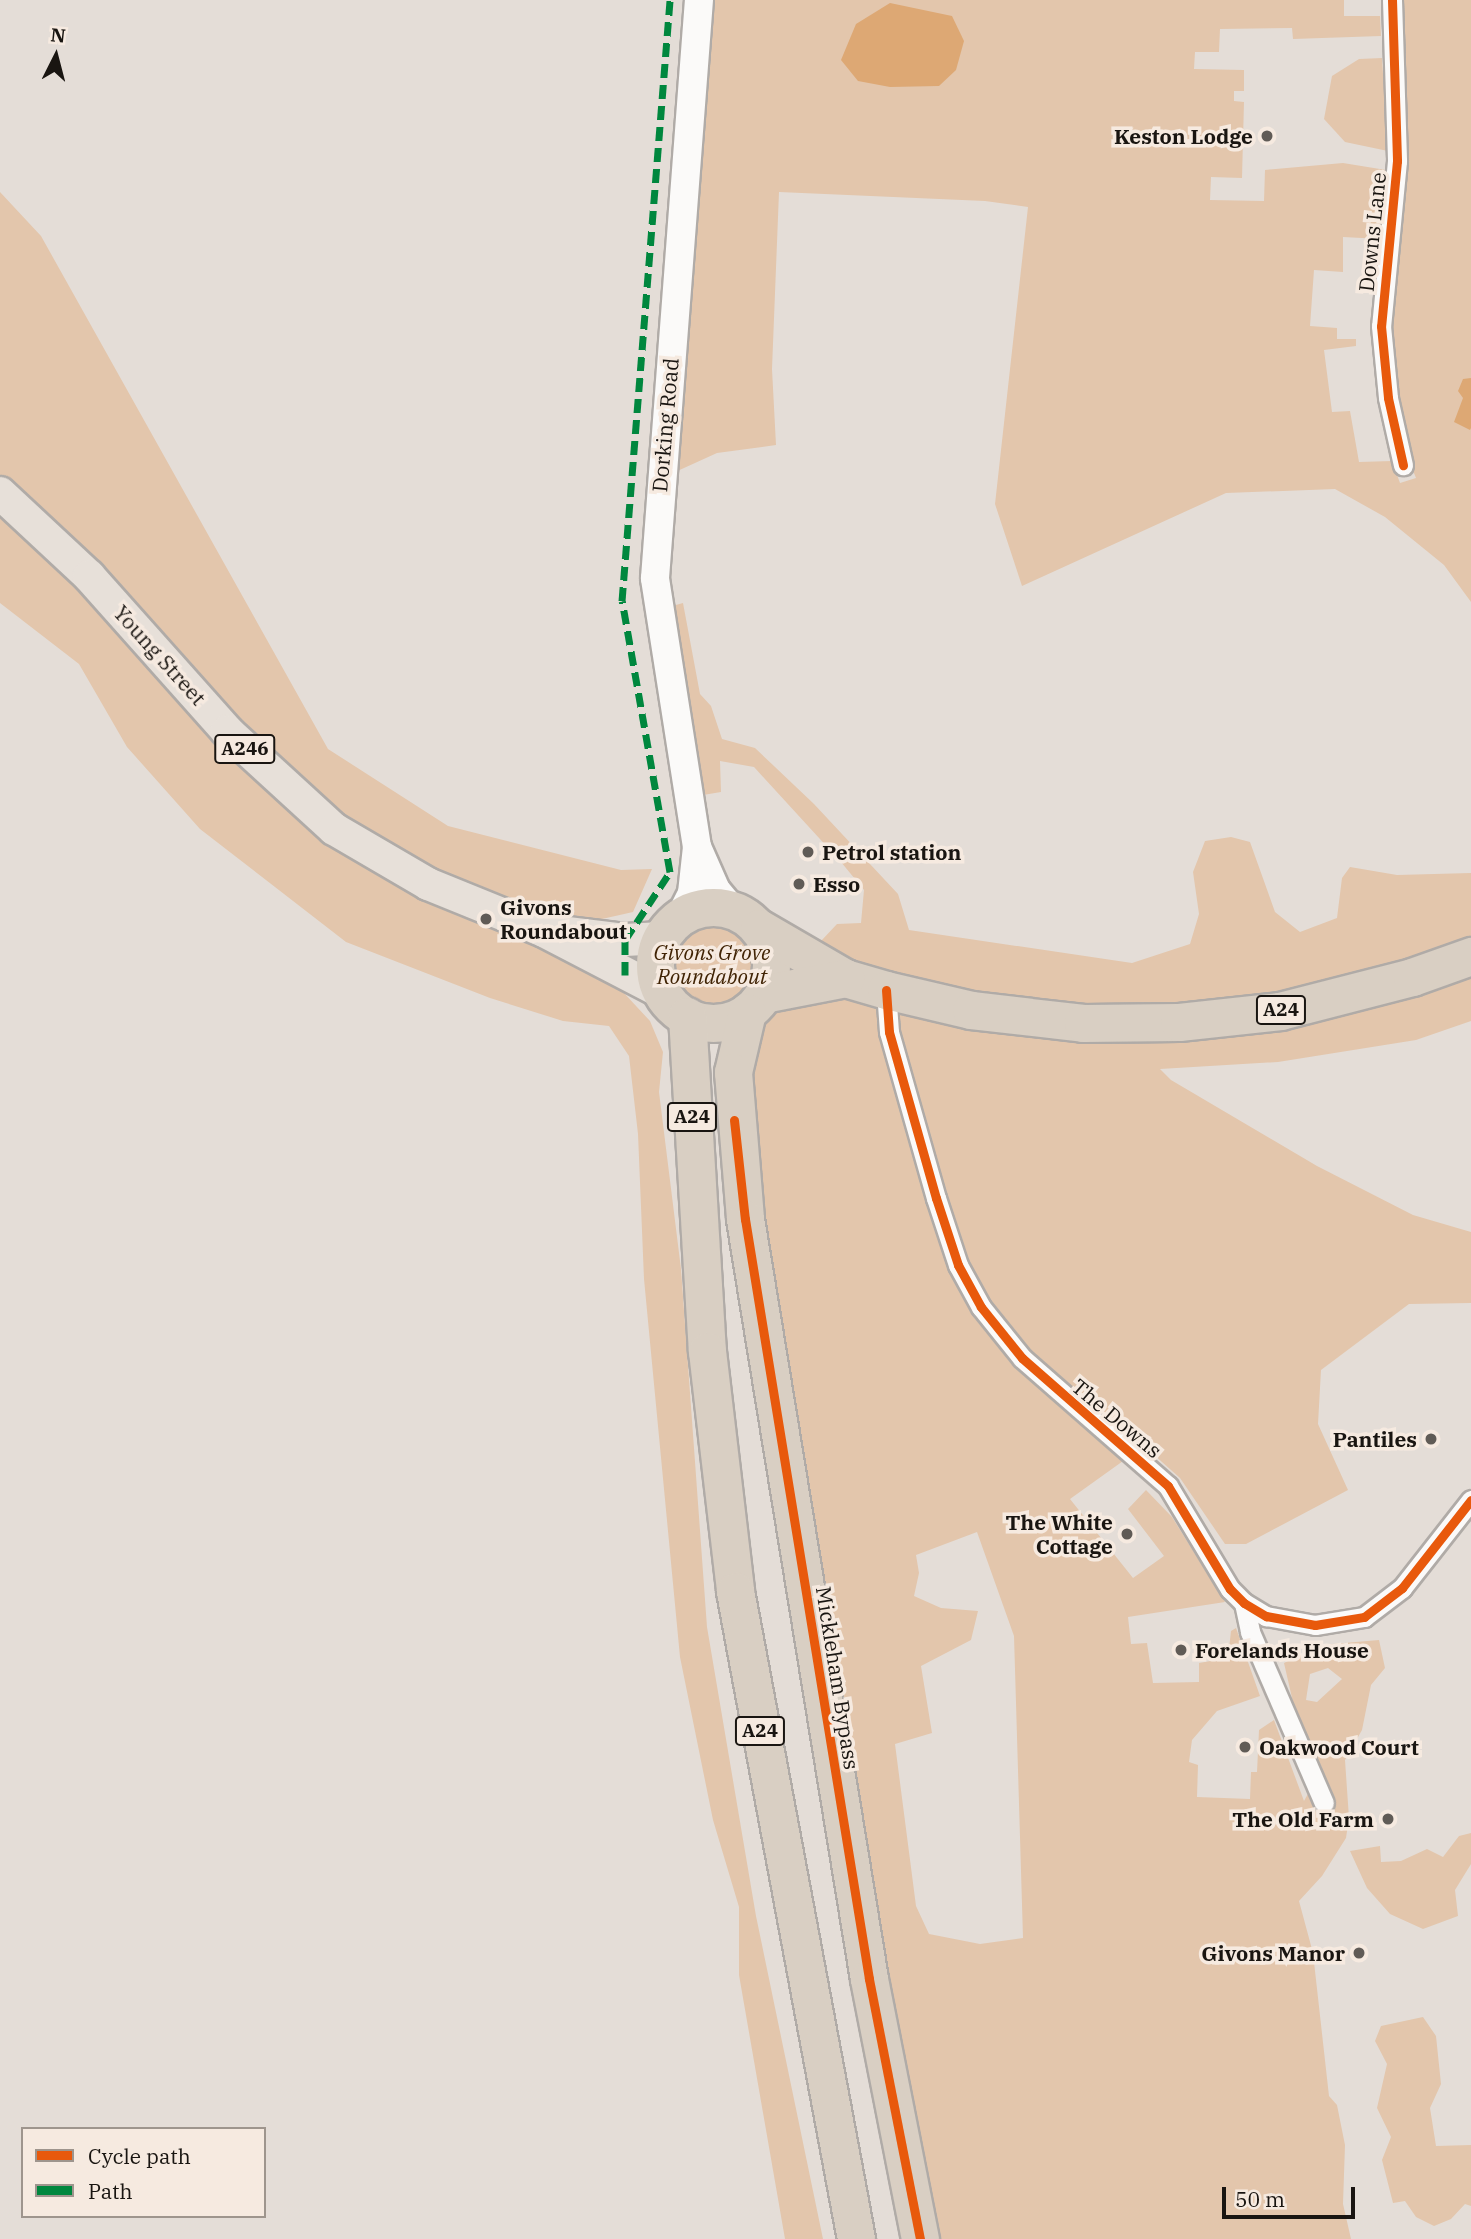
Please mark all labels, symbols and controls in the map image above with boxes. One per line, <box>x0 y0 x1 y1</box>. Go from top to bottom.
north arrow <box>21 21 91 91</box>
text: N <box>49 22 67 48</box>
place label: Keston Lodge <box>1114 123 1253 149</box>
marker: Keston Lodge <box>1259 128 1275 144</box>
street label: Downs Lane <box>1353 171 1391 293</box>
street label: Dorking Road <box>647 357 683 493</box>
street label: Young Street <box>109 600 211 710</box>
road number: A246 <box>214 734 276 764</box>
place label: Petrol station <box>822 839 961 865</box>
marker: Petrol station <box>800 844 816 860</box>
place label: Esso <box>813 871 860 897</box>
marker: Esso <box>791 876 807 892</box>
place label: Givons Roundabout <box>500 894 627 944</box>
marker: Givons Roundabout <box>478 911 494 927</box>
park label: Givons Grove Roundabout <box>654 939 770 989</box>
road number: A24 <box>1255 994 1307 1026</box>
road number: A24 <box>666 1102 718 1133</box>
street label: The Downs <box>1067 1373 1167 1463</box>
place label: Pantiles <box>1333 1426 1417 1452</box>
marker: Pantiles <box>1423 1431 1439 1447</box>
place label: The White Cottage <box>1005 1509 1113 1559</box>
marker: The White Cottage <box>1119 1526 1135 1542</box>
street label: Mickleham Bypass <box>811 1585 865 1771</box>
place label: Forelands House <box>1195 1637 1369 1663</box>
marker: Forelands House <box>1173 1642 1189 1658</box>
road number: A24 <box>734 1716 786 1746</box>
place label: Oakwood Court <box>1259 1734 1419 1760</box>
marker: Oakwood Court <box>1237 1739 1253 1755</box>
place label: The Old Farm <box>1232 1806 1374 1832</box>
marker: The Old Farm <box>1380 1811 1396 1827</box>
place label: Givons Manor <box>1201 1940 1345 1966</box>
marker: Givons Manor <box>1351 1945 1367 1961</box>
legend <box>21 2127 266 2218</box>
text: Cycle path <box>88 2142 191 2170</box>
scale bar <box>1226 2172 1359 2216</box>
text: Path <box>88 2177 133 2205</box>
text: 50 m <box>1235 2185 1285 2213</box>

